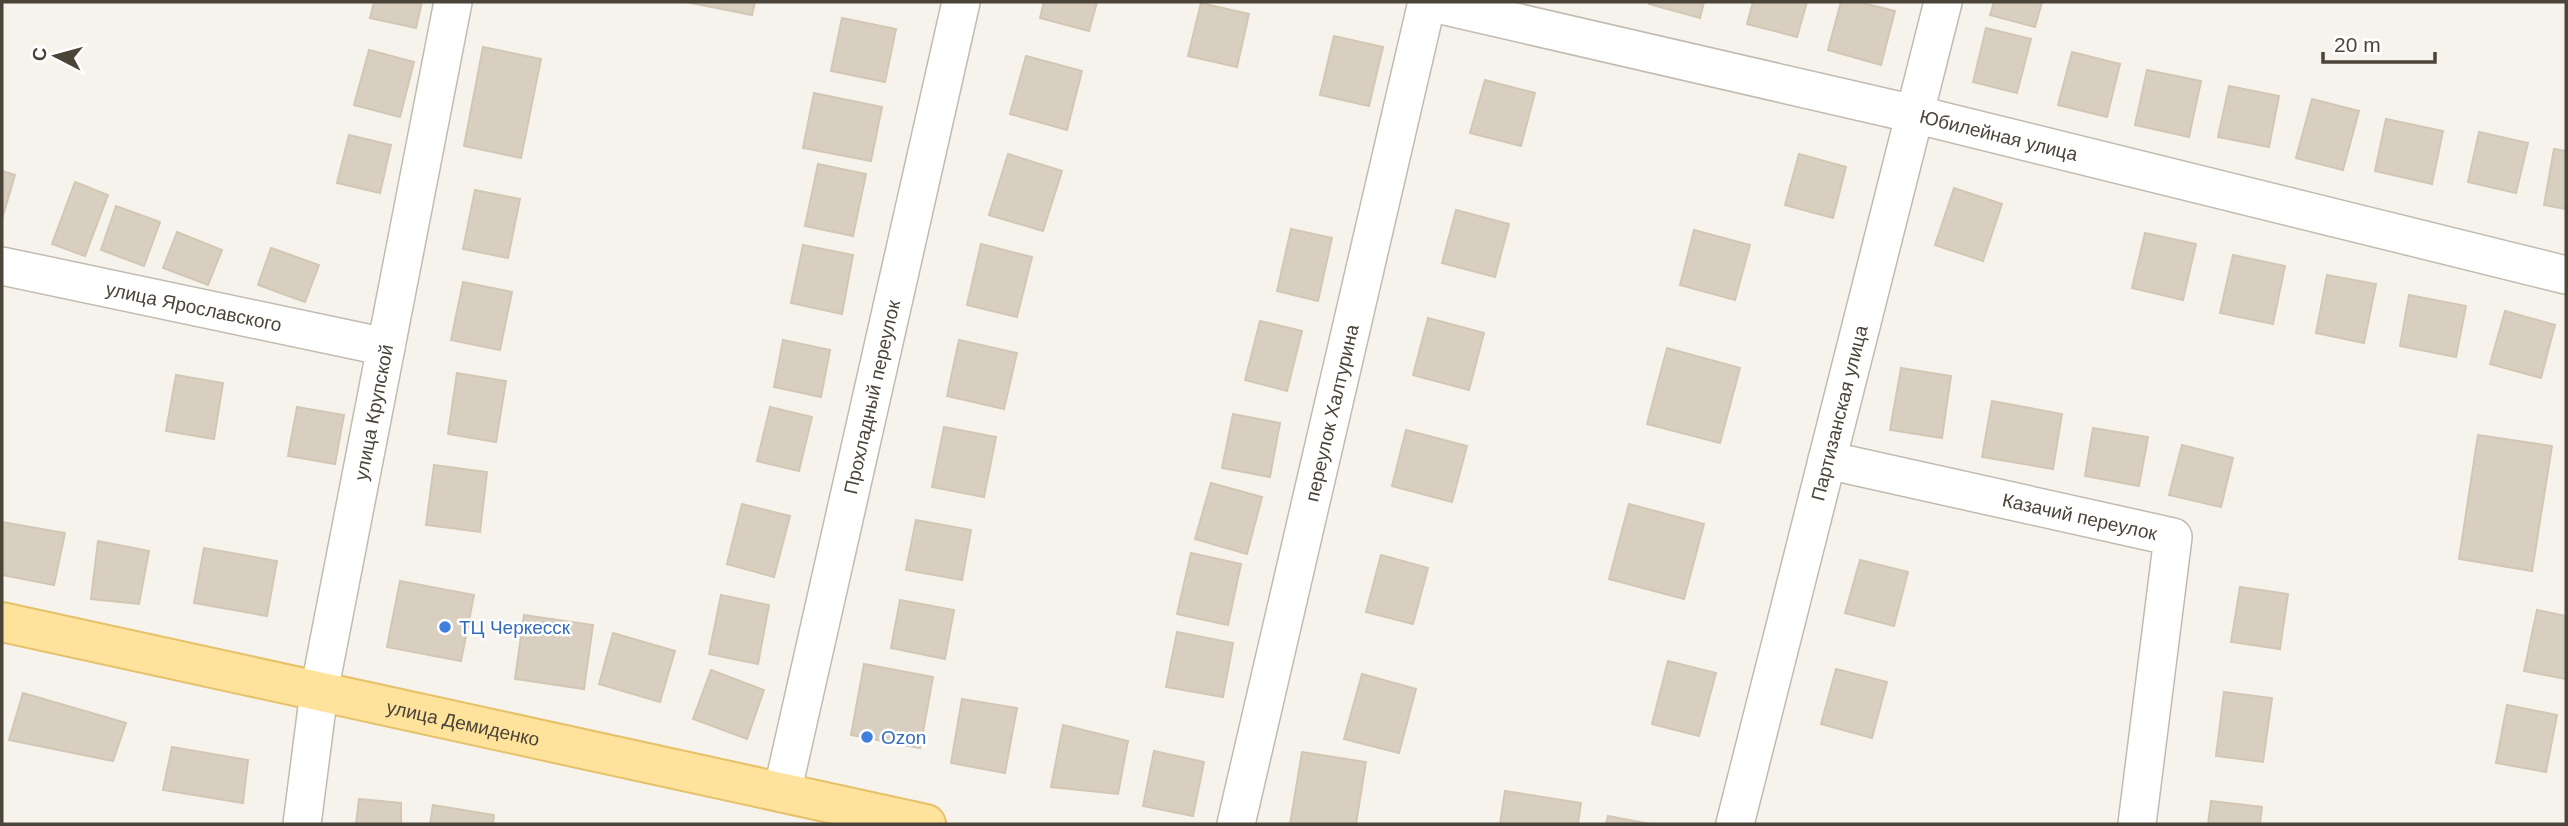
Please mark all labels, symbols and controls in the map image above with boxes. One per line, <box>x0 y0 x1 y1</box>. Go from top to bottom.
north arrow <box>21 21 91 91</box>
scale bar <box>2323 21 2435 65</box>
text: 20 m <box>2334 33 2381 56</box>
text: С <box>28 46 51 62</box>
street label: Юбилейная улица <box>1918 105 2080 165</box>
street label: улица Ярославского <box>104 278 284 335</box>
street label: Прохладный переулок <box>840 297 904 496</box>
street label: переулок Халтурина <box>1301 322 1362 504</box>
street label: Партизанская улица <box>1807 323 1871 503</box>
street label: улица Крупской <box>350 343 397 482</box>
street label: Казачий переулок <box>2000 489 2160 544</box>
place label: ТЦ Черкесск <box>459 617 571 638</box>
marker: ТЦ Черкесск <box>437 619 453 635</box>
street label: улица Демиденко <box>385 696 542 750</box>
place label: Ozon <box>881 727 926 748</box>
marker: Ozon <box>859 729 875 745</box>

